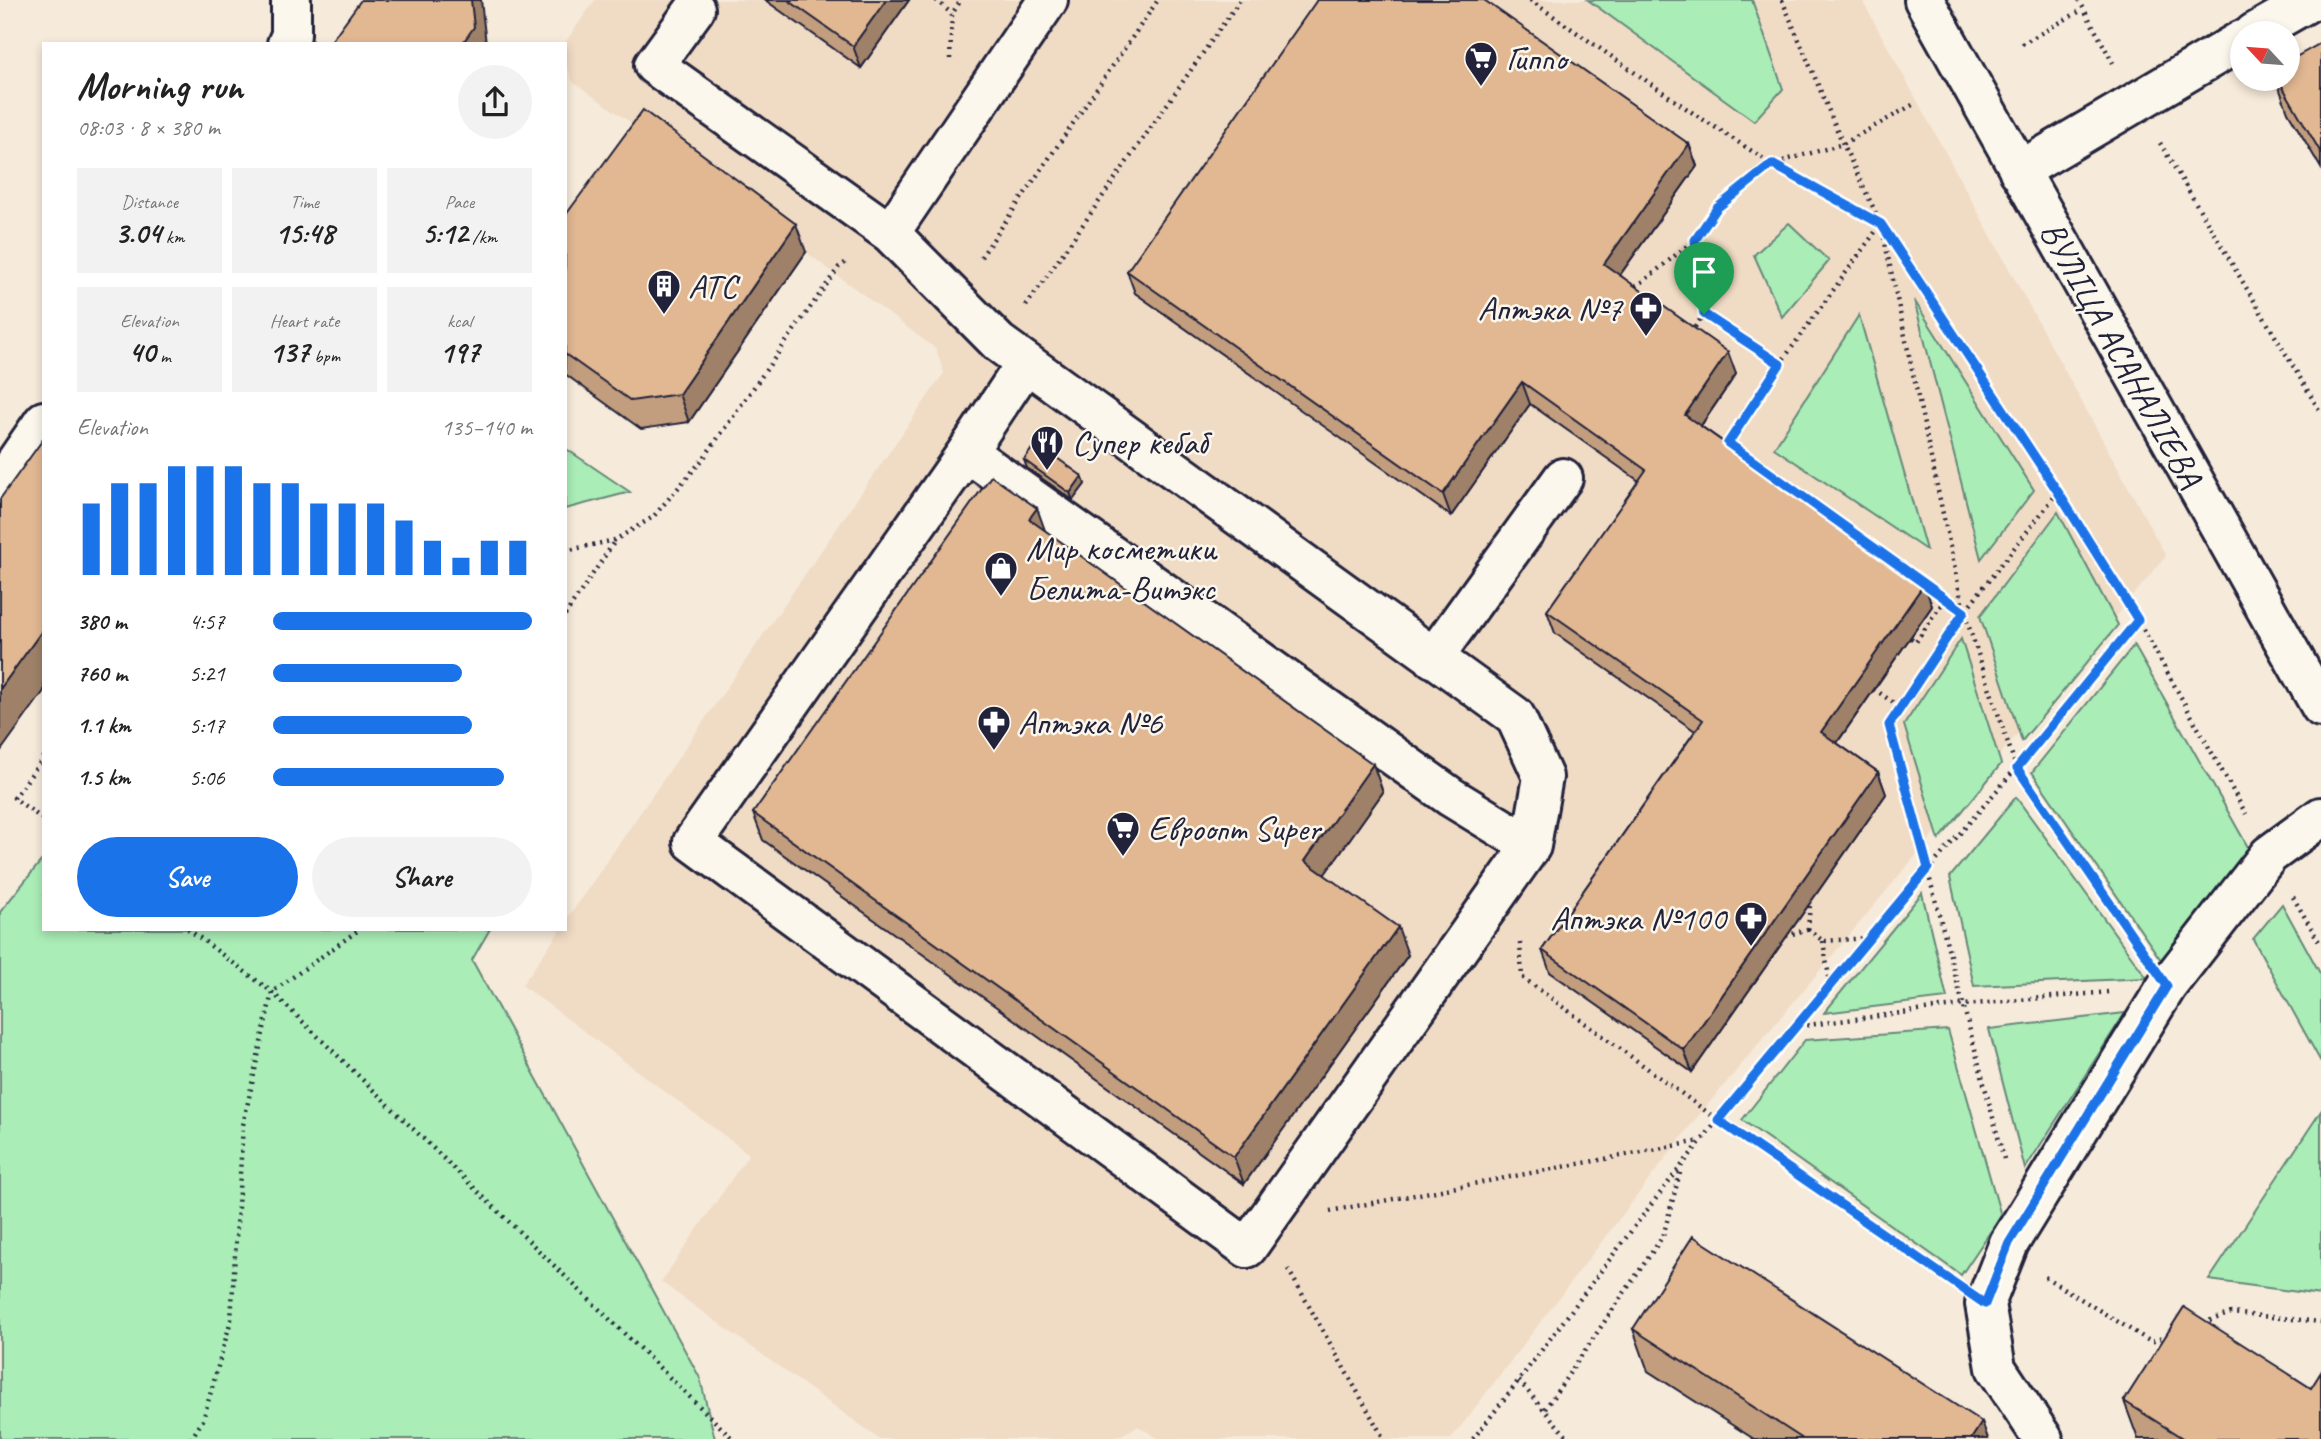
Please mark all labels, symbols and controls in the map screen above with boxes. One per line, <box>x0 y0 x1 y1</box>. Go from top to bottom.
north arrow <box>2230 21 2300 91</box>
map controls <box>2230 21 2300 91</box>
place label: Гиппо <box>1506 36 1570 81</box>
supermarket icon: Гиппо <box>1462 39 1500 88</box>
text: Morning run <box>77 63 243 110</box>
button: share <box>458 65 532 139</box>
text: 08:03 · 8 × 380 m <box>77 113 220 142</box>
text: Distance <box>121 190 178 214</box>
text: Time <box>290 190 319 214</box>
text: Pace <box>445 190 474 214</box>
street label: ВУЛІЦА АСАНАЛІЕВА <box>2030 213 2214 496</box>
text: 3.04 <box>115 214 161 252</box>
text: 15:48 <box>275 214 334 252</box>
text: 5:12 <box>422 214 468 252</box>
text: km <box>161 225 184 249</box>
text: /km <box>468 225 497 249</box>
pin <box>1674 242 1734 314</box>
icon: arrive <box>1685 253 1723 291</box>
place label: АТС <box>688 264 741 309</box>
building icon: АТС <box>645 267 683 316</box>
place label: Аптэка №7 <box>1478 286 1624 331</box>
pharmacy icon: Аптэка №7 <box>1627 289 1665 338</box>
text: Elevation <box>120 309 179 333</box>
text: Heart rate <box>270 309 339 333</box>
text: kcal <box>447 309 472 333</box>
text: 40 <box>128 333 155 371</box>
text: 137 <box>269 333 309 371</box>
text: 197 <box>439 333 480 371</box>
text: m <box>155 344 171 368</box>
text: bpm <box>309 344 340 368</box>
text: Elevation <box>77 413 148 442</box>
text: 135–140 m <box>441 413 532 442</box>
place label: Супер кебаб <box>1072 420 1212 465</box>
restaurant icon: Супер кебаб <box>1028 423 1066 472</box>
place label: Мир косметики Белита-Витэкс <box>1026 526 1218 611</box>
shop icon: Мир косметики Белита-Витэкс <box>982 549 1020 598</box>
text: 380 m <box>77 607 127 636</box>
text: 4:57 <box>189 607 225 636</box>
text: 760 m <box>77 659 127 688</box>
text: 5:21 <box>189 659 225 688</box>
place label: Аптэка №6 <box>1018 700 1164 745</box>
pharmacy icon: Аптэка №6 <box>975 703 1013 752</box>
text: 1.1 km <box>77 711 131 740</box>
text: 5:17 <box>189 711 225 740</box>
text: 1.5 km <box>77 763 130 792</box>
text: 5:06 <box>189 763 225 792</box>
place label: Евроопт Super <box>1148 806 1323 851</box>
supermarket icon: Евроопт Super <box>1104 809 1142 858</box>
button: Save <box>77 837 298 917</box>
button: Share <box>312 837 532 917</box>
place label: Аптэка №100 <box>1550 896 1728 941</box>
pharmacy icon: Аптэка №100 <box>1732 899 1770 948</box>

